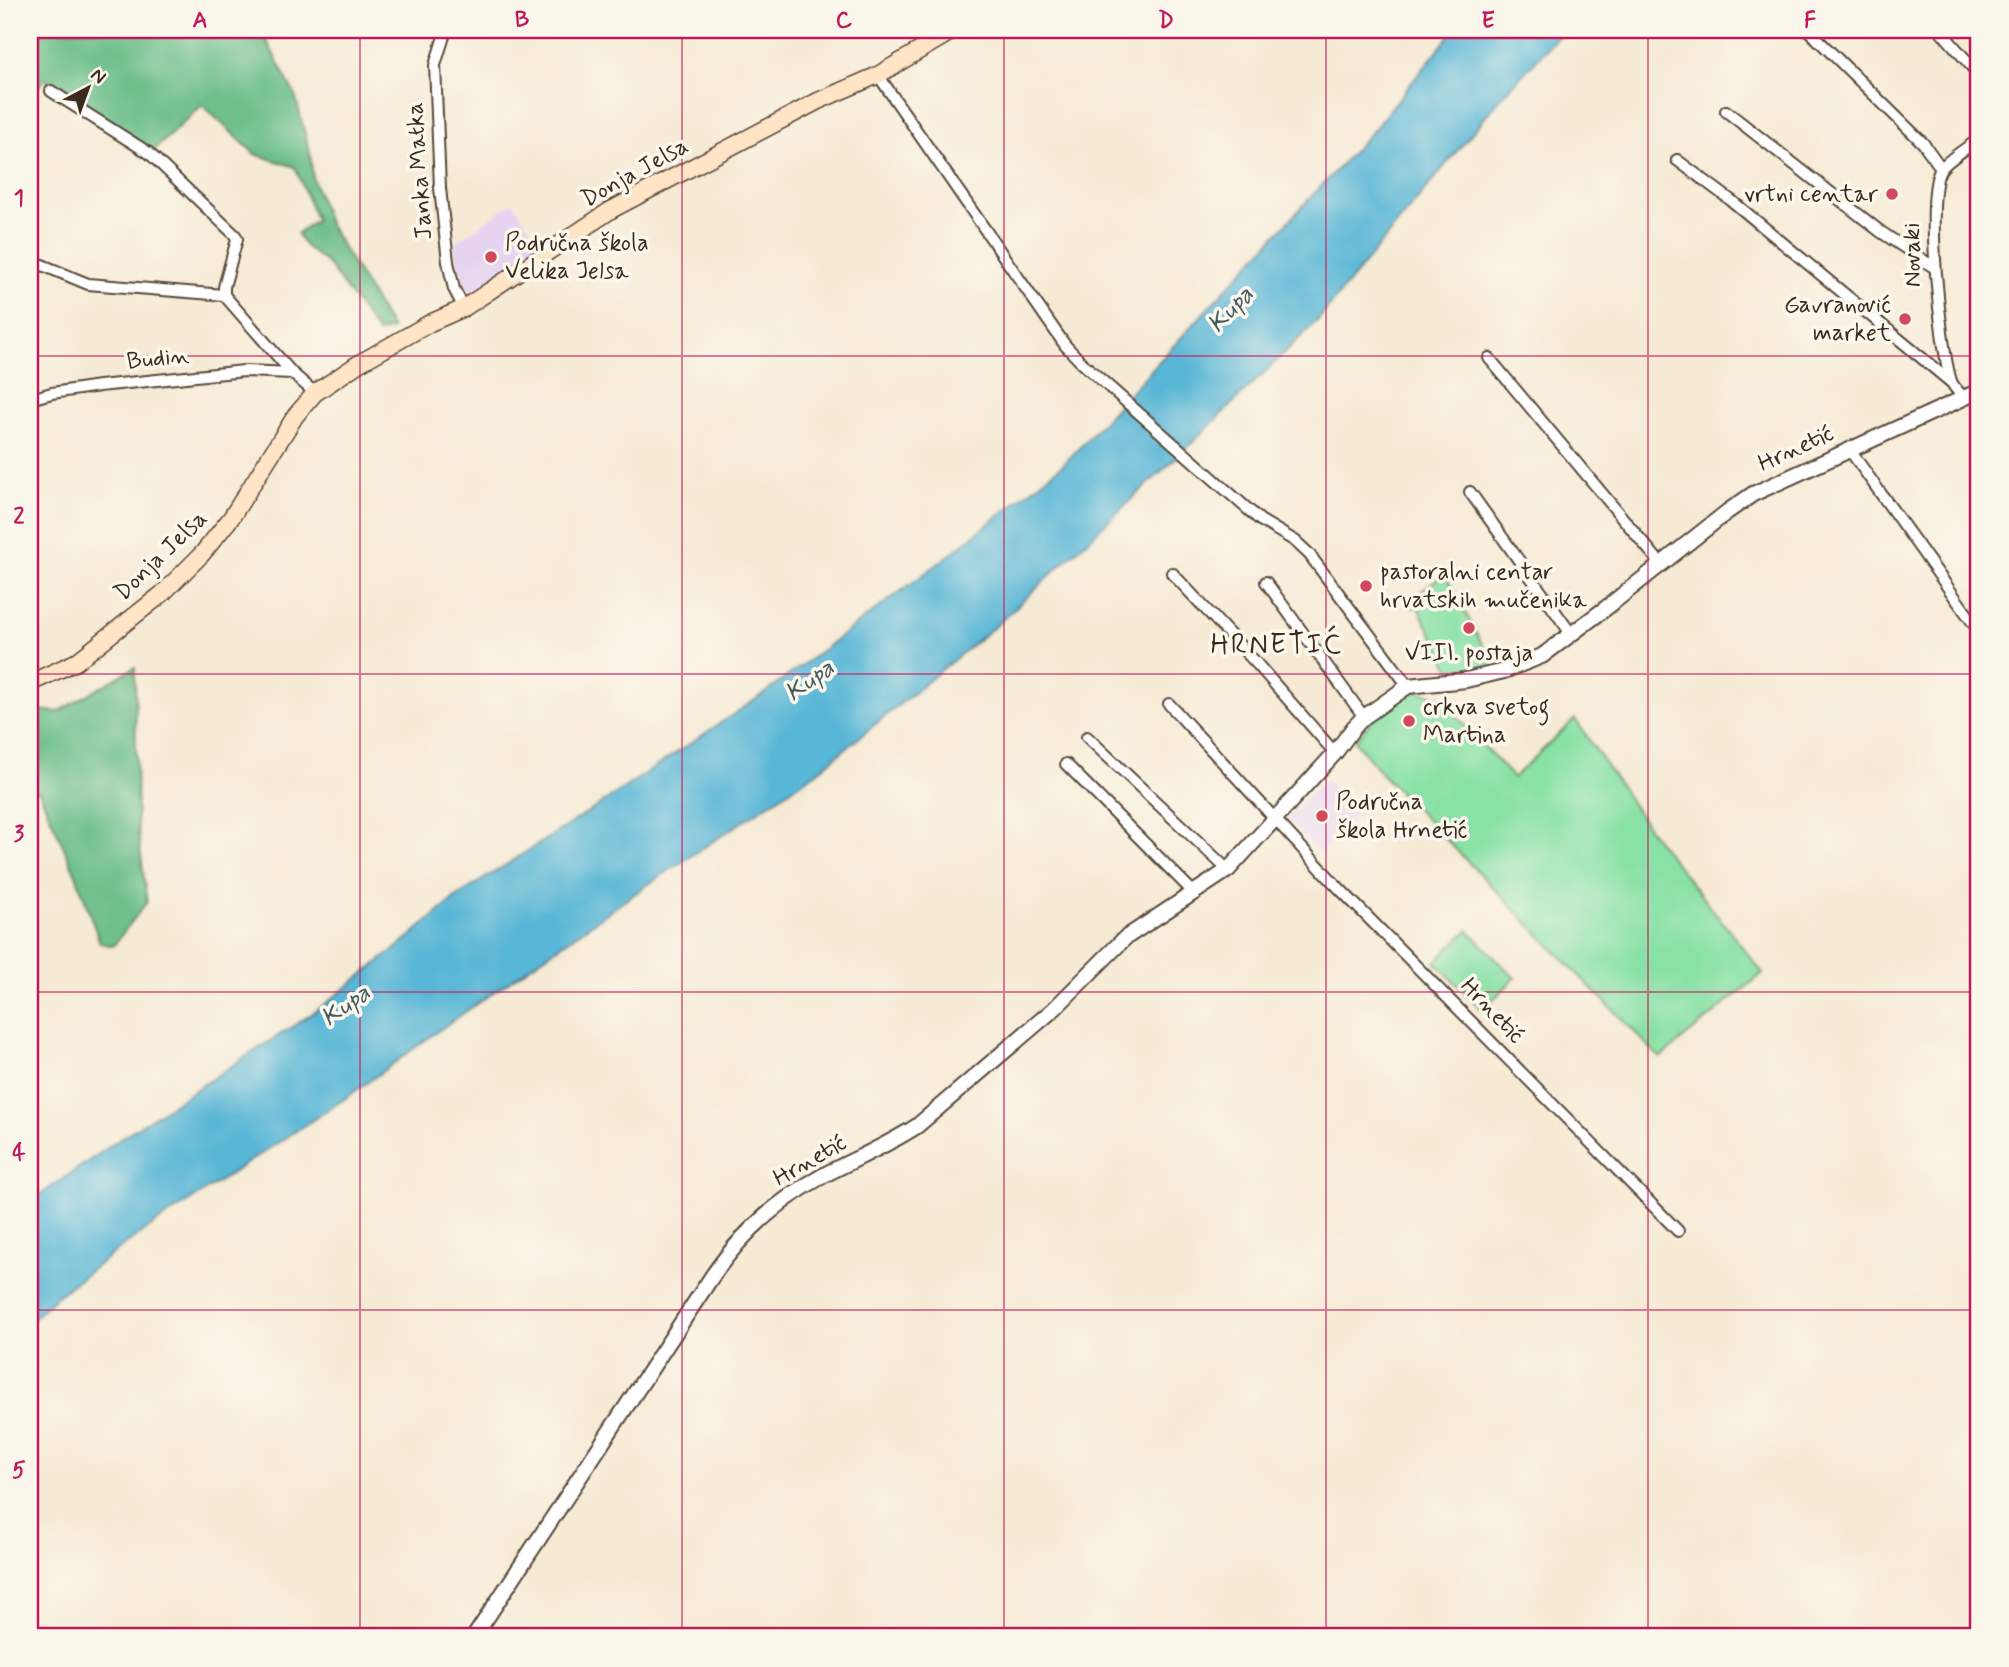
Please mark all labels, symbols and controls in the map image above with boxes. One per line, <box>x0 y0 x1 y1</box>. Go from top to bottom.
text: A <box>192 6 208 36</box>
text: B <box>515 6 530 36</box>
text: C <box>836 6 853 36</box>
text: D <box>1158 6 1174 36</box>
text: E <box>1481 6 1495 36</box>
text: F <box>1804 6 1816 36</box>
north arrow <box>52 52 122 122</box>
text: N <box>85 63 111 90</box>
street label: Janka Matka <box>400 101 440 241</box>
street label: Donja Jelsa <box>576 131 694 215</box>
place label: vrtni centar <box>1744 179 1878 210</box>
text: 1 <box>14 184 24 214</box>
marker: vrtni centar <box>1884 186 1900 202</box>
street label: Novaki <box>1897 222 1929 288</box>
place label: Područna škola Velika Jelsa <box>505 228 649 287</box>
marker: Područna škola Velika Jelsa <box>483 249 499 265</box>
water label: Kupa <box>1200 279 1262 341</box>
place label: Gavranović market <box>1784 290 1891 349</box>
marker: Gavranović market <box>1897 311 1913 327</box>
street label: Budin <box>125 340 191 378</box>
street label: Hrnetić <box>1753 418 1839 480</box>
text: 2 <box>13 502 25 532</box>
street label: Donja Jelsa <box>108 504 214 608</box>
place label: pastoralni centar hrvatskih mučenika <box>1380 557 1587 616</box>
marker: pastoralni centar hrvatskih mučenika <box>1358 578 1374 594</box>
marker: VIII. postaja <box>1461 620 1477 636</box>
district label: HRNETIĆ <box>1211 625 1343 664</box>
place label: VIII. postaja <box>1405 638 1533 669</box>
water label: Kupa <box>778 652 842 710</box>
place label: crkva svetog Martina <box>1423 692 1550 751</box>
marker: crkva svetog Martina <box>1401 713 1417 729</box>
place label: Područna škola Hrnetić <box>1336 787 1468 846</box>
marker: Područna škola Hrnetić <box>1314 808 1330 824</box>
text: 3 <box>14 820 25 850</box>
street label: Hrnetić <box>1453 972 1531 1051</box>
water label: Kupa <box>314 977 378 1035</box>
street label: Hrnetić <box>768 1127 853 1194</box>
text: 4 <box>12 1138 26 1168</box>
text: 5 <box>12 1456 26 1486</box>

